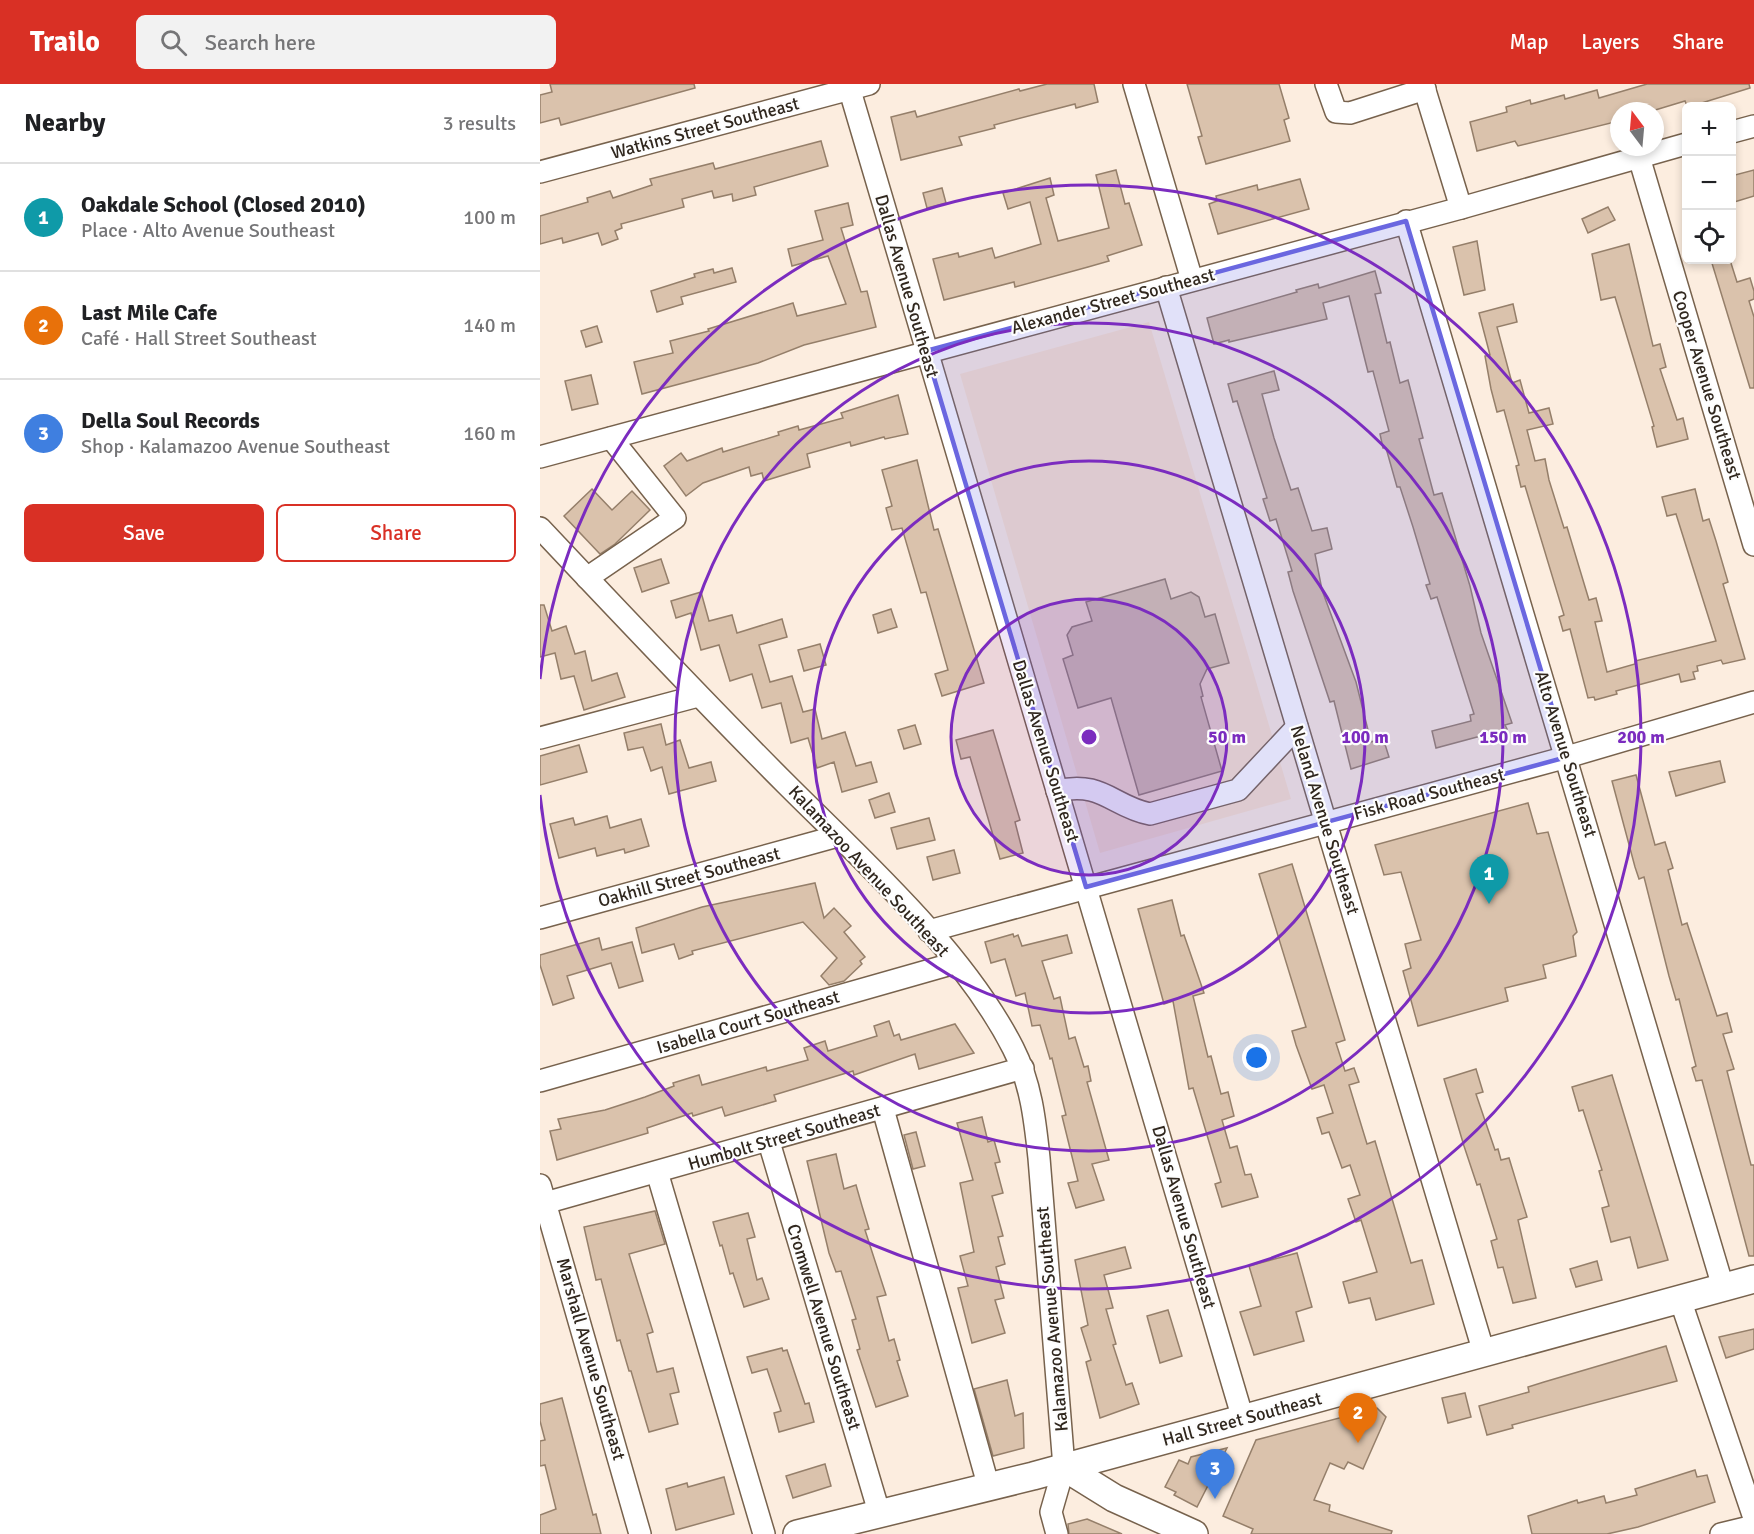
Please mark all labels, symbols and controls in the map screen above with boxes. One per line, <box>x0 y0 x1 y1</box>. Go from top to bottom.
search box <box>136 15 556 69</box>
text: Trailo <box>30 25 100 59</box>
icon: search <box>157 26 190 59</box>
text: Search here <box>205 29 316 56</box>
text: Map <box>1510 29 1548 55</box>
text: Layers <box>1581 29 1639 55</box>
text: Share <box>1672 29 1724 55</box>
street label: Watkins Street Southeast <box>609 92 801 164</box>
north arrow <box>1610 102 1664 156</box>
map controls <box>1682 102 1736 264</box>
button: + <box>1682 102 1736 156</box>
text: Nearby <box>24 107 105 139</box>
text: 3 results <box>443 111 516 136</box>
button: − <box>1682 156 1736 210</box>
text: Oakdale School (Closed 2010) <box>81 191 366 218</box>
street label: Dallas Avenue Southeast <box>870 192 944 380</box>
text: 1 <box>38 205 49 230</box>
text: 100 m <box>463 205 516 230</box>
button: locate <box>1682 210 1736 264</box>
text: Place · Alto Avenue Southeast <box>81 218 335 243</box>
street label: Alexander Street Southeast <box>1009 263 1217 339</box>
street label: Cooper Avenue Southeast <box>1668 288 1746 482</box>
text: Last Mile Cafe <box>81 299 217 326</box>
text: 2 <box>38 313 49 338</box>
text: 140 m <box>463 313 516 338</box>
text: Café · Hall Street Southeast <box>81 326 317 351</box>
text: Della Soul Records <box>81 407 260 434</box>
text: 3 <box>38 421 49 446</box>
text: 160 m <box>463 421 516 446</box>
text: Shop · Kalamazoo Avenue Southeast <box>81 434 390 459</box>
button: Save <box>24 504 264 562</box>
button: Share <box>276 504 516 562</box>
street label: Dallas Avenue Southeast <box>1008 657 1084 845</box>
street label: Alto Avenue Southeast <box>1530 668 1602 840</box>
street label: Neland Avenue Southeast <box>1286 723 1364 917</box>
text: 50 m <box>1208 726 1246 748</box>
text: 100 m <box>1341 726 1389 748</box>
text: 150 m <box>1479 726 1527 748</box>
text: 200 m <box>1617 726 1665 748</box>
centre of rings <box>1079 727 1099 747</box>
street label: Fisk Road Southeast <box>1351 763 1507 825</box>
street label: Kalamazoo Avenue Southeast <box>784 781 954 961</box>
street label: Oakhill Street Southeast <box>596 842 782 912</box>
pin: 1 <box>1470 854 1508 904</box>
street label: Isabella Court Southeast <box>654 985 842 1059</box>
your location <box>1242 1043 1271 1072</box>
street label: Humbolt Street Southeast <box>685 1099 883 1175</box>
street label: Dallas Avenue Southeast <box>1147 1123 1221 1311</box>
street label: Kalamazoo Avenue Southeast <box>1031 1205 1073 1433</box>
street label: Cromwell Avenue Southeast <box>782 1221 866 1433</box>
street label: Marshall Avenue Southeast <box>552 1255 630 1463</box>
street label: Hall Street Southeast <box>1160 1387 1324 1451</box>
pin: 2 <box>1338 1394 1378 1443</box>
pin: 3 <box>1196 1450 1234 1499</box>

